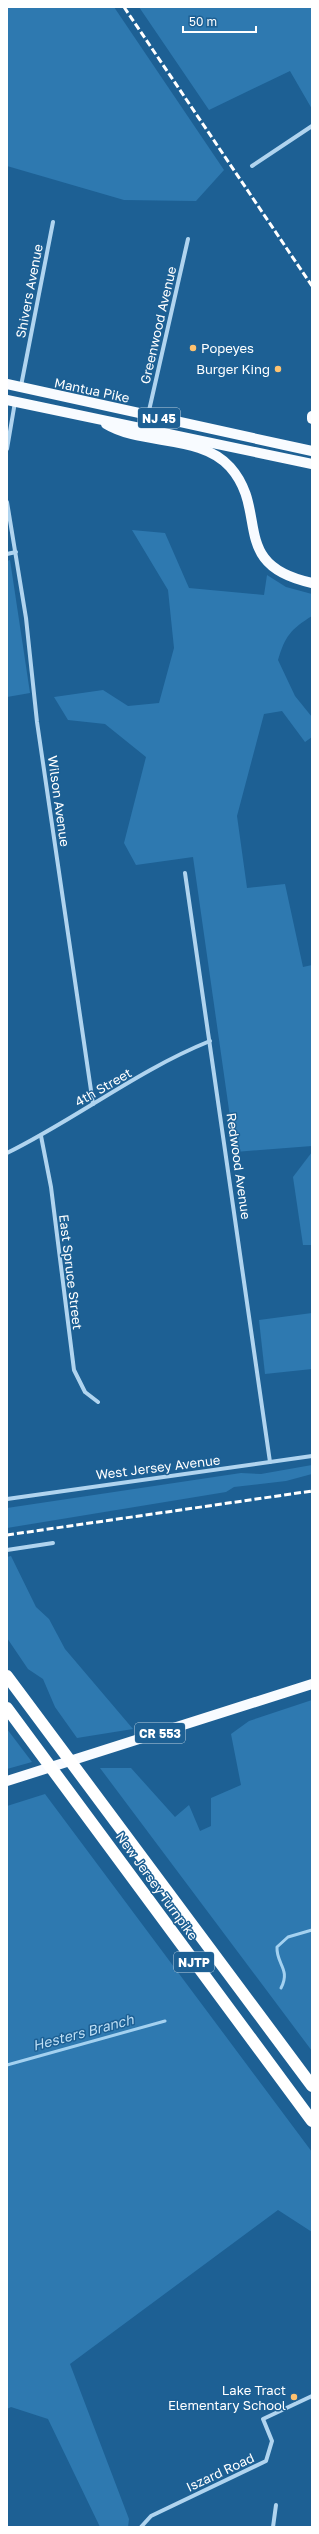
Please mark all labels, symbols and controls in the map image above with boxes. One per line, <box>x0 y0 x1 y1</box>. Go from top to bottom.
scale bar <box>183 8 256 34</box>
text: 50 m <box>189 14 217 29</box>
street label: Shivers Avenue <box>12 243 46 339</box>
street label: Greenwood Avenue <box>137 265 179 385</box>
place label: Popeyes <box>201 340 254 356</box>
marker: Popeyes <box>188 343 198 353</box>
place label: Burger King <box>196 361 270 377</box>
marker: Burger King <box>273 364 283 374</box>
street label: Mantua Pike <box>53 374 131 406</box>
road number: NJ 45 <box>138 408 180 428</box>
street label: Wilson Avenue <box>45 754 73 848</box>
street label: 4th Street <box>72 1064 134 1110</box>
street label: Redwood Avenue <box>224 1112 254 1220</box>
street label: East Spruce Street <box>56 1213 86 1331</box>
street label: West Jersey Avenue <box>95 1451 221 1483</box>
road number: CR 553 <box>135 1723 185 1743</box>
street label: New Jersey Turnpike <box>112 1829 202 1943</box>
road number: NJTP <box>174 1952 214 1972</box>
water label: Hesters Branch <box>31 2010 137 2054</box>
place label: Lake Tract Elementary School <box>168 2382 286 2413</box>
marker: Lake Tract Elementary School <box>289 2392 299 2402</box>
street label: Iszard Road <box>184 2449 256 2495</box>

